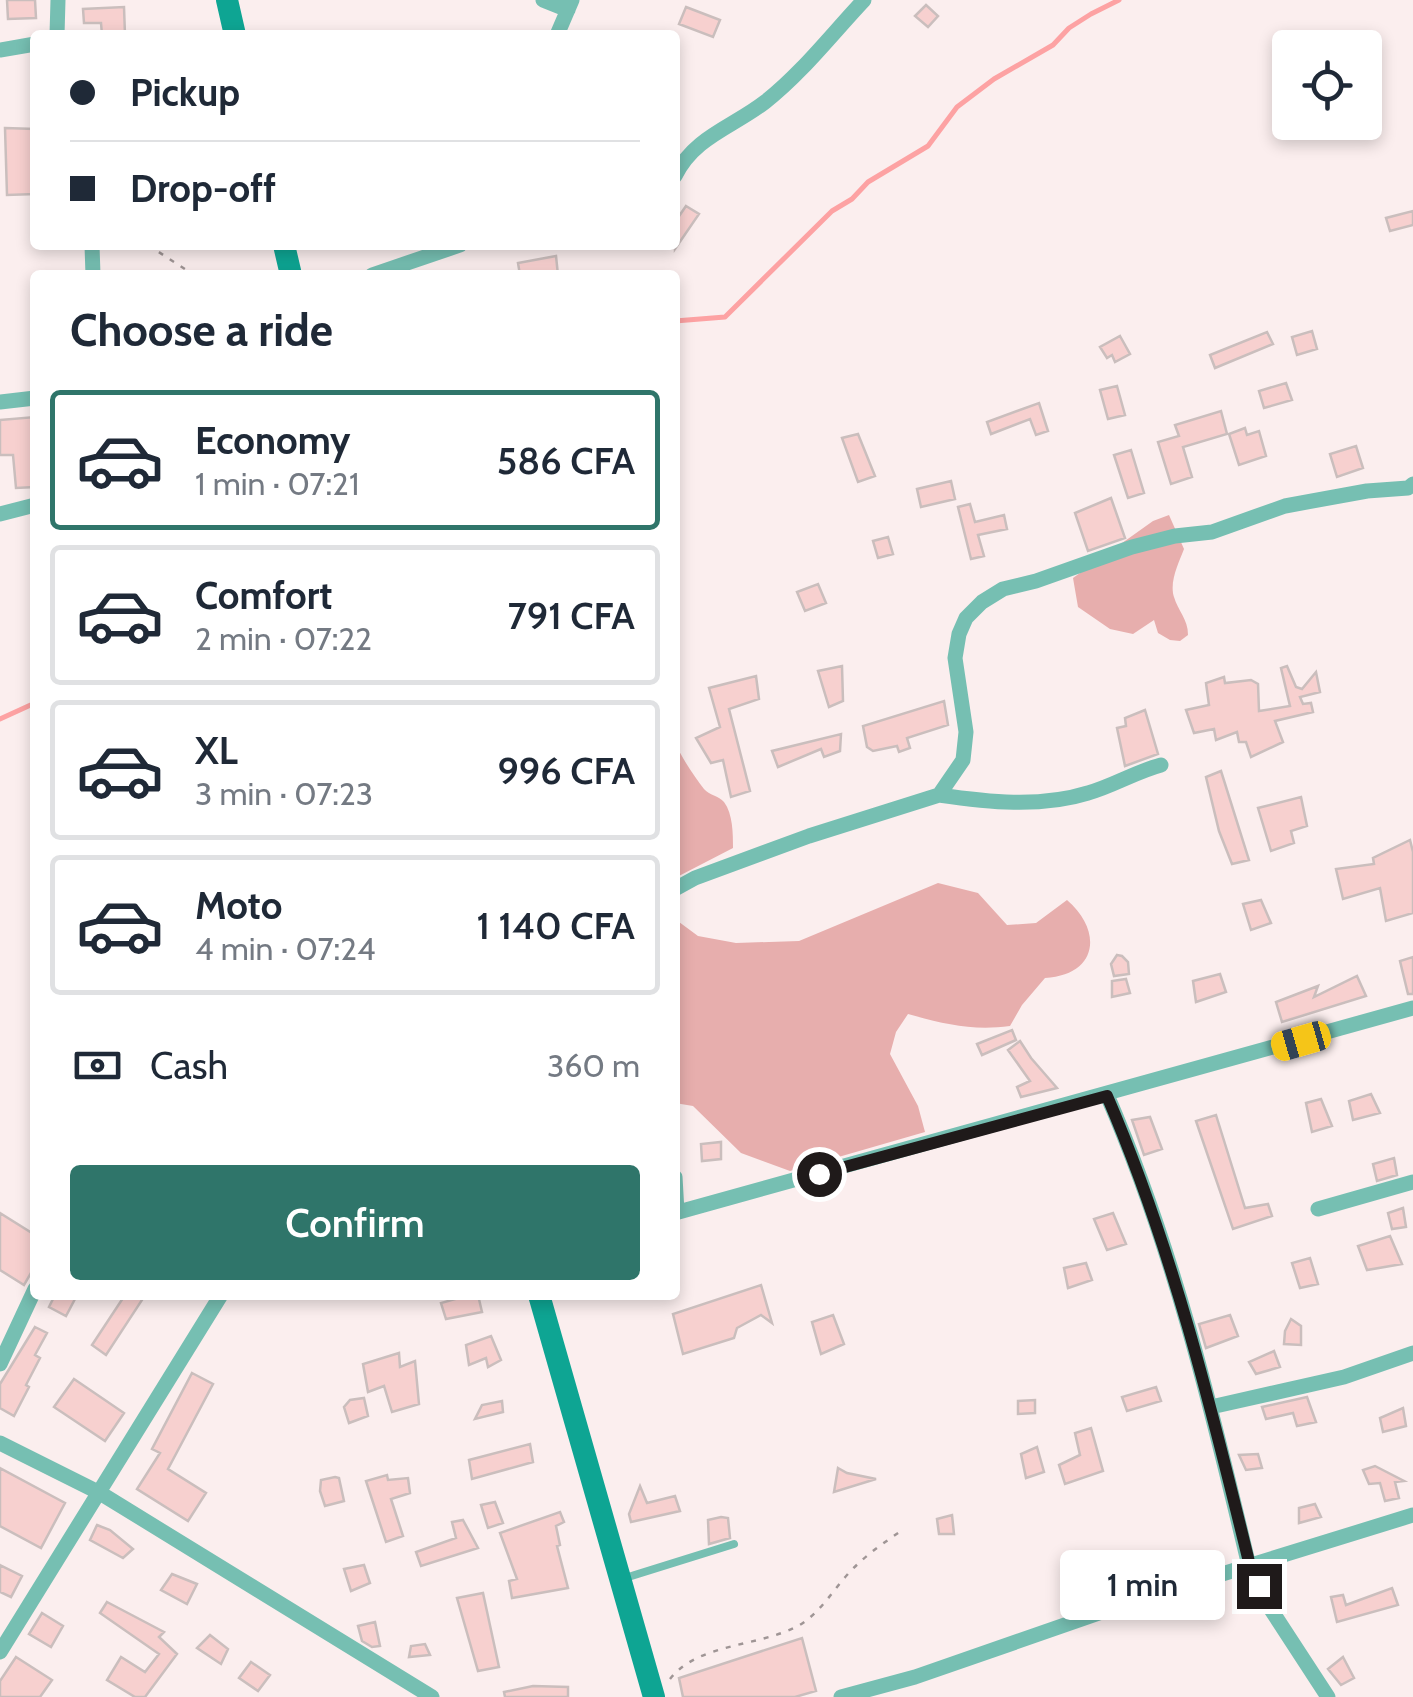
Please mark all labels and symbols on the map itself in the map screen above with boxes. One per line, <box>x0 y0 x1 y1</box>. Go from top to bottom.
car <box>1268 1018 1334 1064</box>
route start <box>797 1152 842 1197</box>
callout: 1 min <box>1059 1551 1224 1621</box>
route end <box>1237 1564 1282 1609</box>

